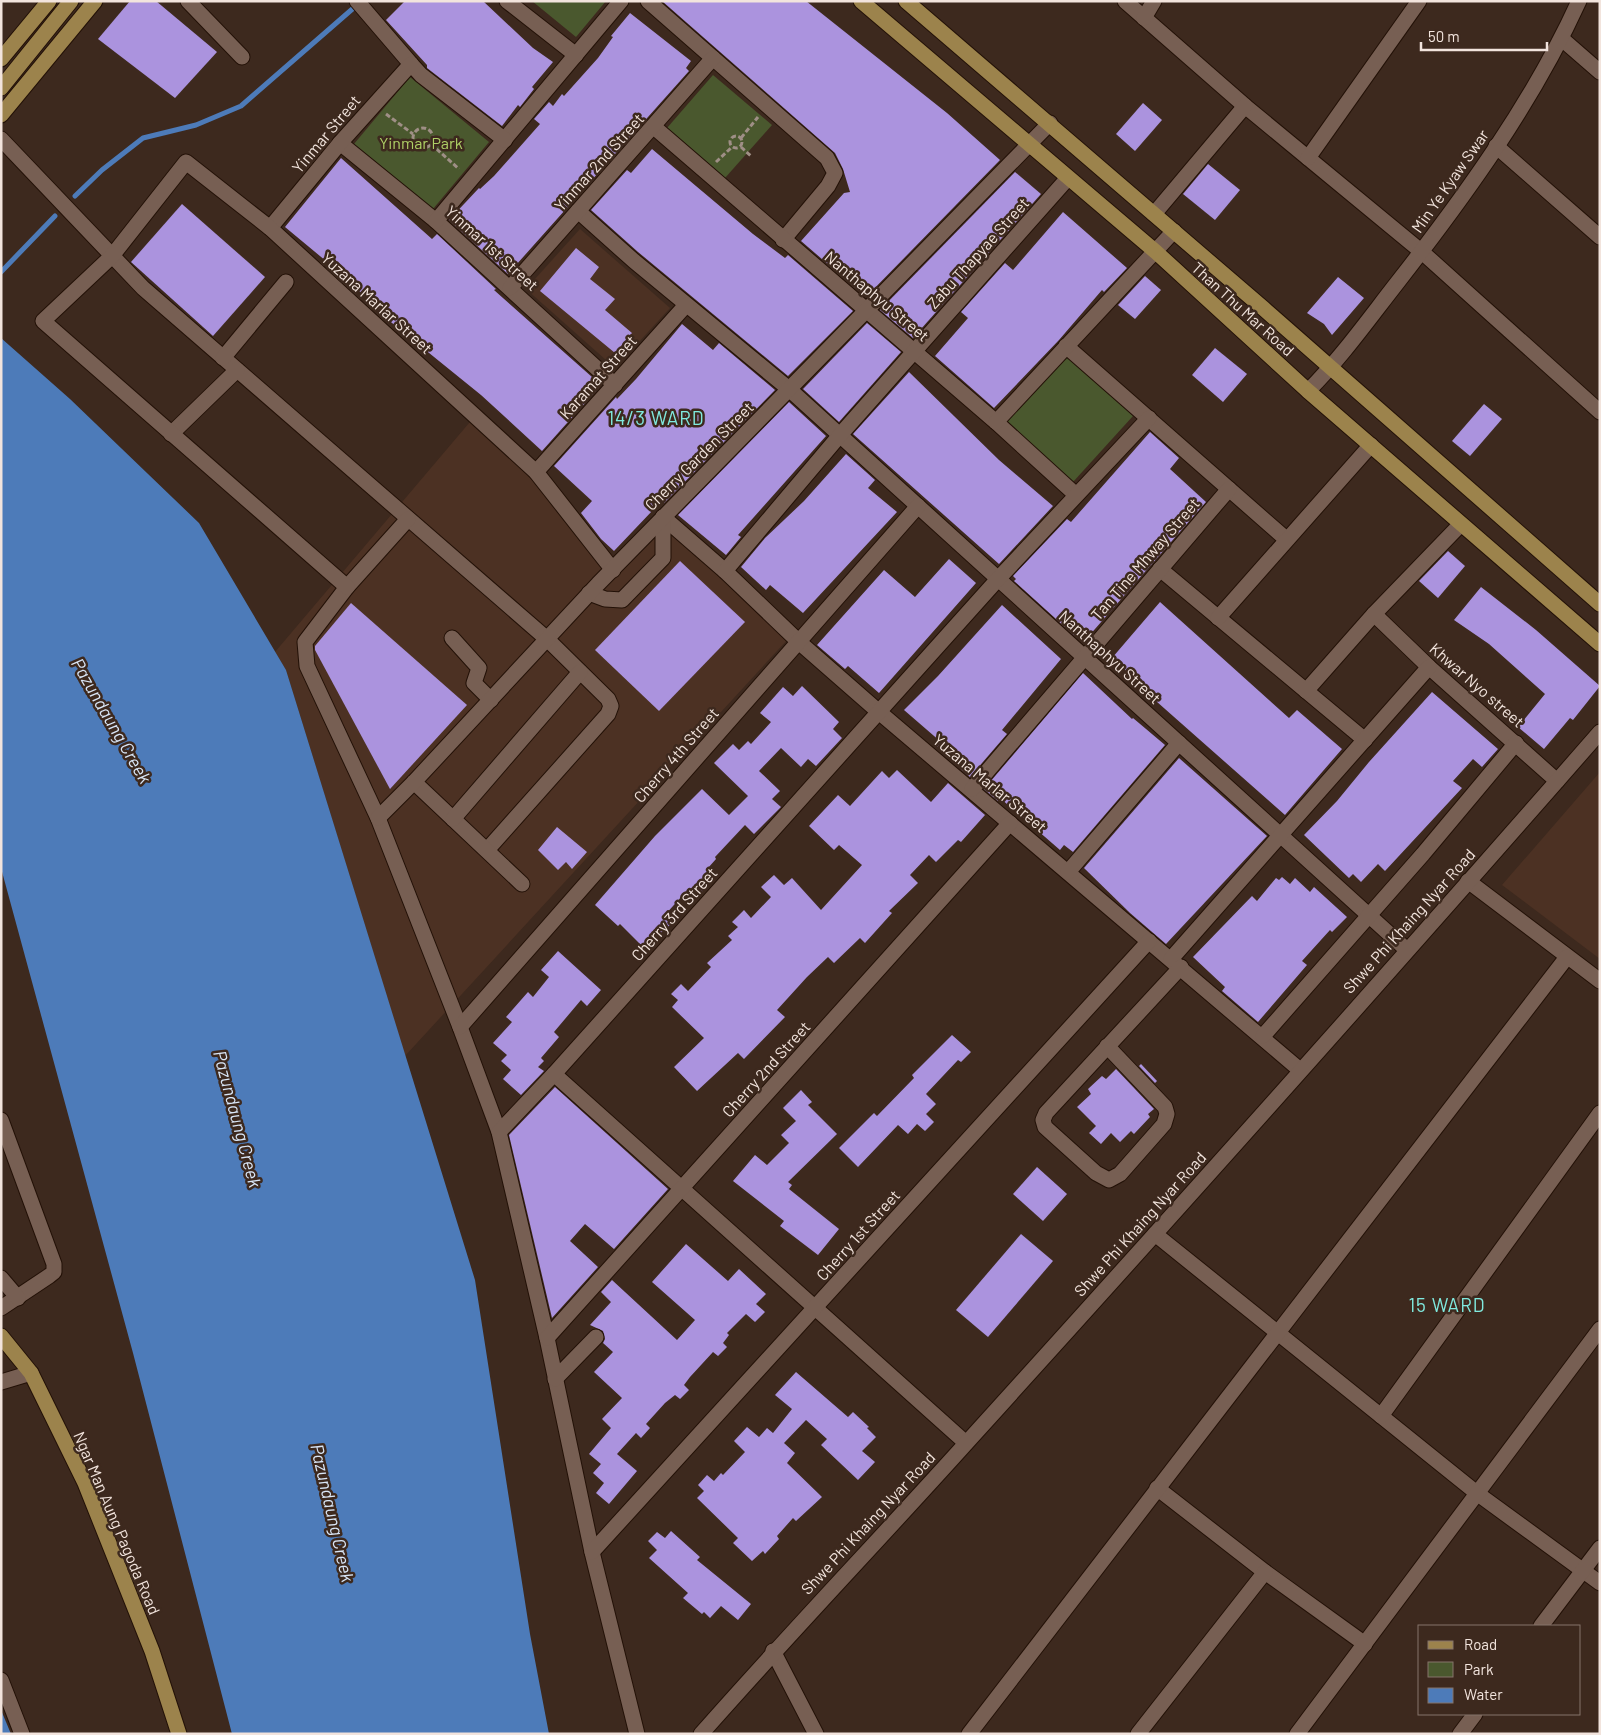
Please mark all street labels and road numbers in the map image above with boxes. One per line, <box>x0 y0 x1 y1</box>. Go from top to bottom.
street label: Yinmar Street <box>288 91 364 177</box>
street label: Yinmar 2nd Street <box>550 109 647 214</box>
street label: Min Ye Kyaw Swar <box>1407 125 1492 236</box>
street label: Zabu Thapyae Street <box>923 193 1032 312</box>
street label: Yinmar 1st Street <box>442 201 543 294</box>
street label: Nanthaphyu Street <box>821 246 933 345</box>
street label: Yuzana Marlar Street <box>318 248 437 357</box>
street label: Than Thu Mar Road <box>1188 258 1298 360</box>
street label: Karamat Street <box>555 331 640 422</box>
street label: Cherry Garden Street <box>640 397 757 514</box>
street label: Tan Tine Mhway Street <box>1086 494 1203 624</box>
street label: Nanthaphyu Street <box>1056 606 1165 707</box>
street label: Khwar Nyo street <box>1426 639 1528 731</box>
street label: Cherry 4th Street <box>629 703 722 806</box>
street label: Yuzana Marlar Street <box>930 730 1051 836</box>
street label: Shwe Phi Khaing Nyar Road <box>1339 845 1479 997</box>
street label: Cherry 3rd Street <box>627 863 721 964</box>
street label: Cherry 2nd Street <box>718 1017 814 1120</box>
street label: Shwe Phi Khaing Nyar Road <box>1070 1148 1210 1300</box>
street label: Cherry 1st Street <box>812 1185 903 1284</box>
street label: Ngar Man Aung Pagoda Road <box>70 1428 165 1617</box>
street label: Shwe Phi Khaing Nyar Road <box>797 1447 939 1598</box>

